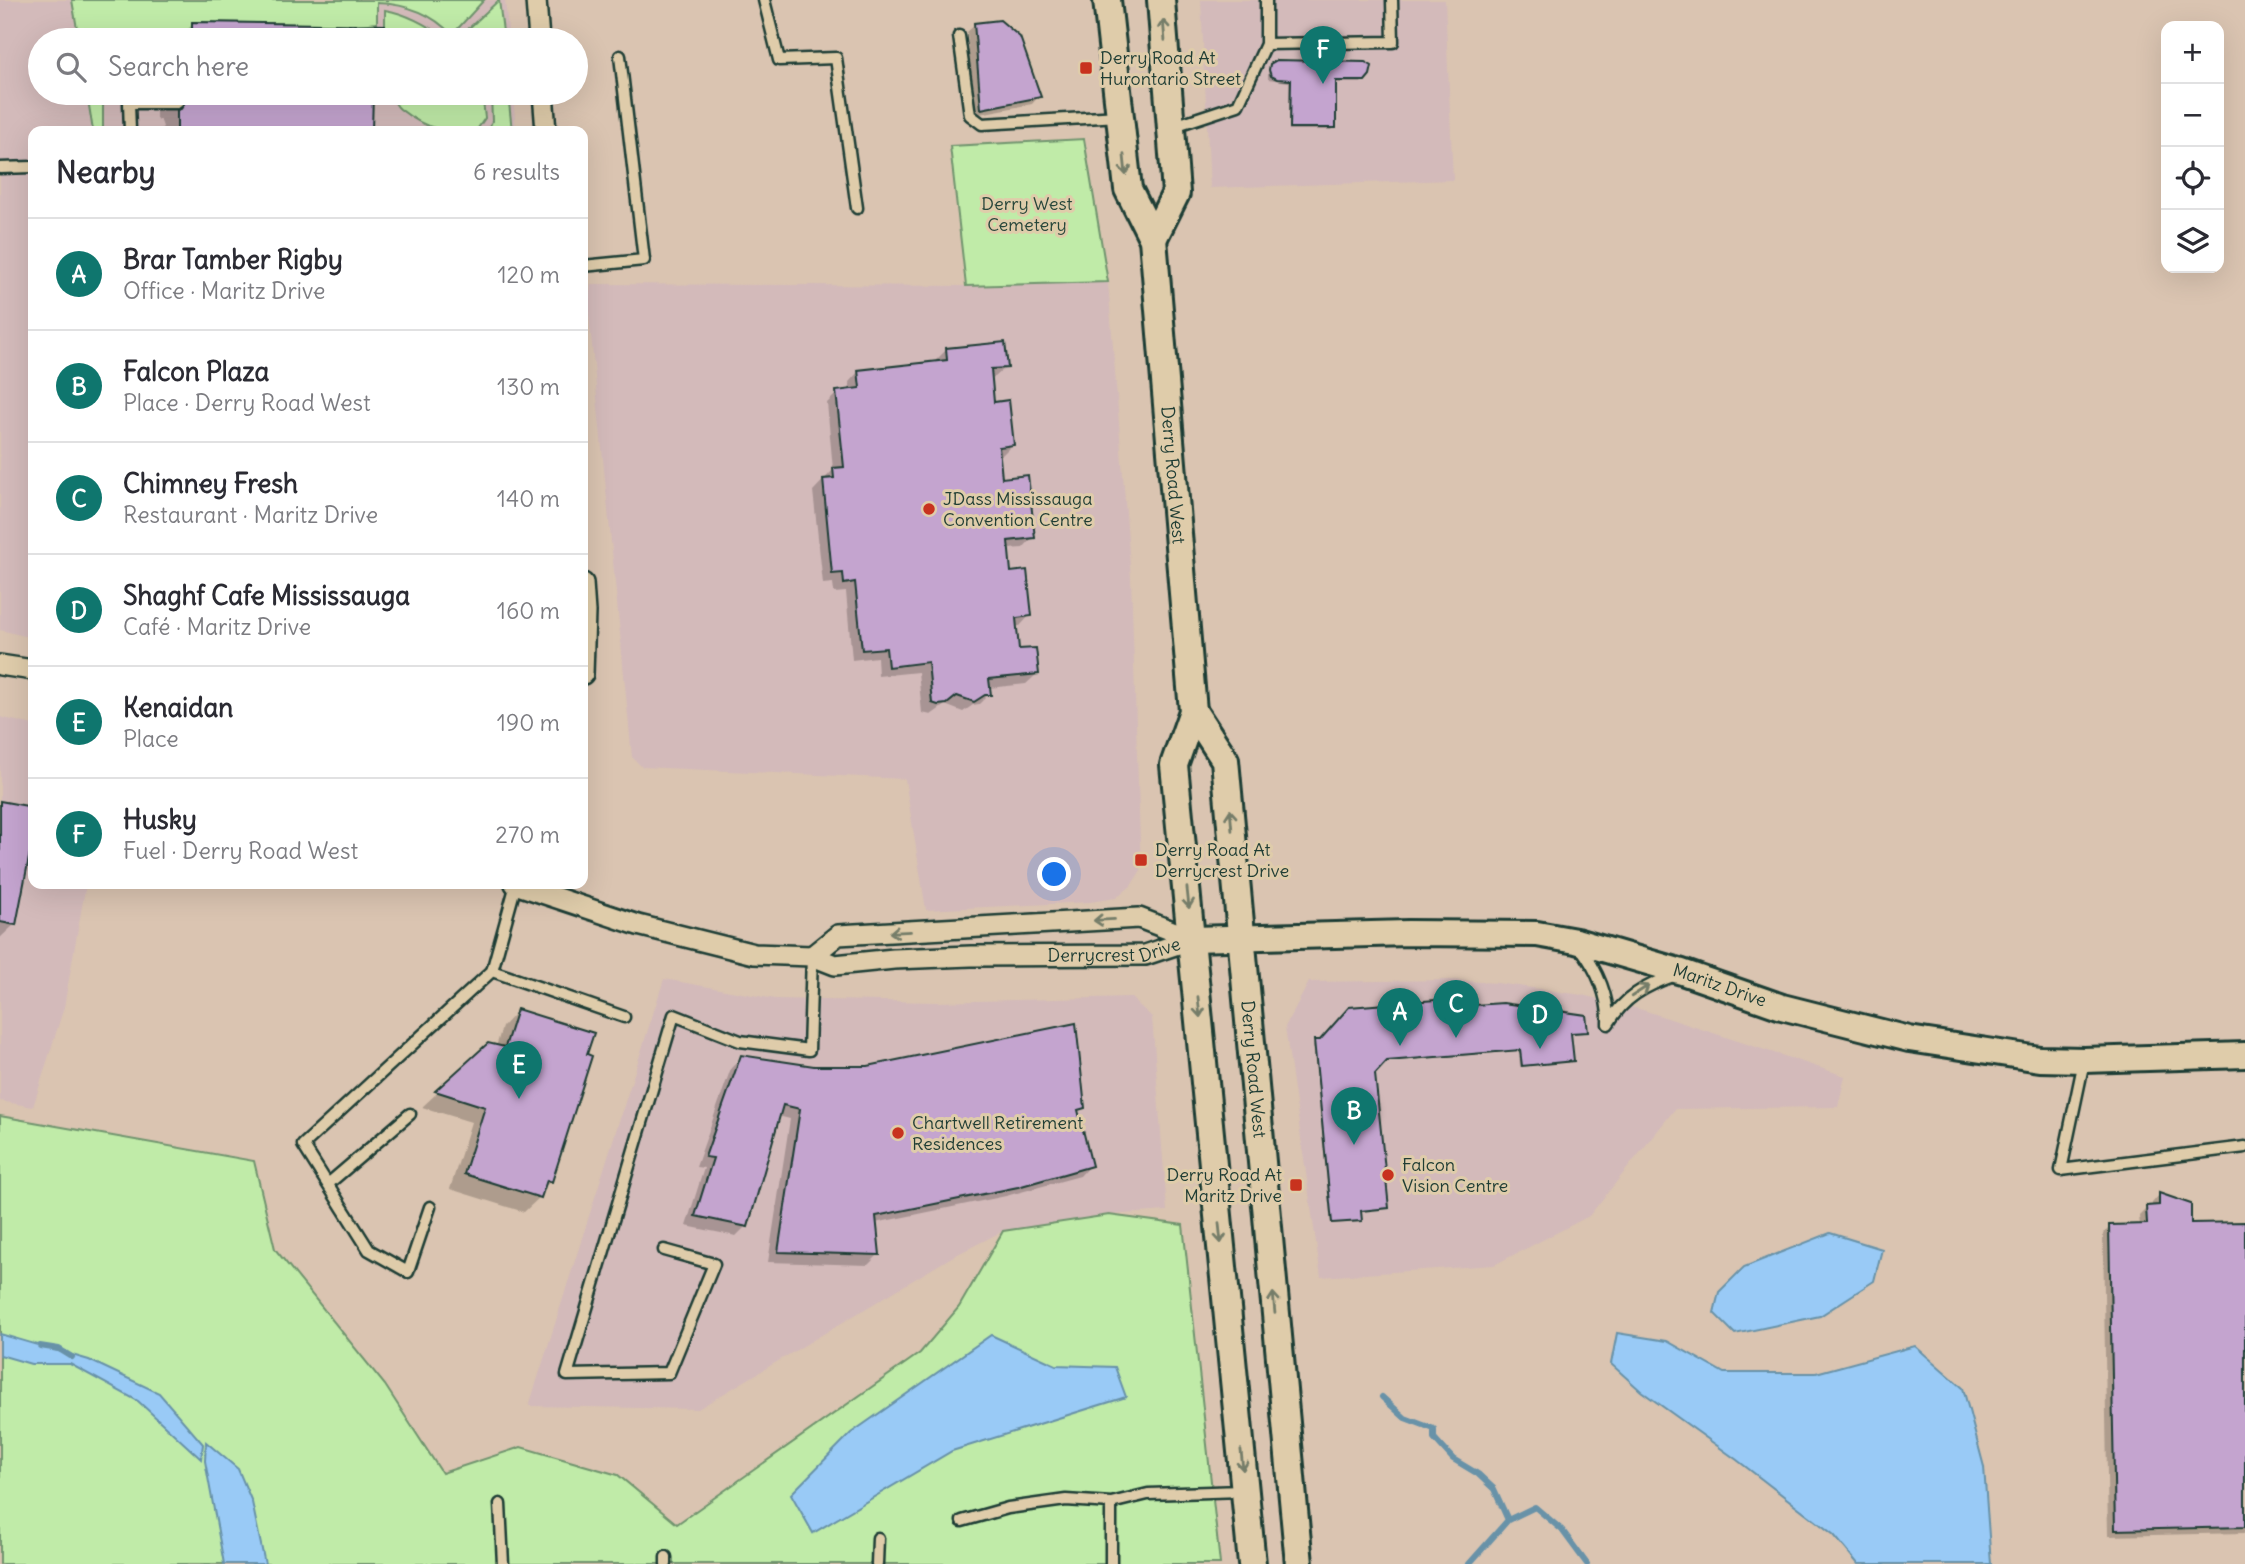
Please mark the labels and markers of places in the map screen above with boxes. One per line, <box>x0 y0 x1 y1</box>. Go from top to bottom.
pin: F <box>1300 26 1346 84</box>
place label: Derry Road At Hurontario Street <box>1100 46 1241 90</box>
marker: Derry Road At Hurontario Street <box>1078 60 1094 76</box>
place label: JDass Mississauga Convention Centre <box>943 487 1093 531</box>
marker: JDass Mississauga Convention Centre <box>921 501 937 517</box>
place label: Derry Road At Derrycrest Drive <box>1155 838 1289 882</box>
marker: Derry Road At Derrycrest Drive <box>1133 852 1149 868</box>
pin: C <box>1433 980 1479 1038</box>
pin: A <box>1377 988 1423 1046</box>
pin: D <box>1517 991 1563 1049</box>
pin: E <box>496 1041 542 1099</box>
pin: B <box>1331 1087 1377 1145</box>
place label: Chartwell Retirement Residences <box>912 1111 1083 1155</box>
marker: Chartwell Retirement Residences <box>890 1125 906 1141</box>
place label: Falcon Vision Centre <box>1402 1153 1508 1197</box>
place label: Derry Road At Maritz Drive <box>1166 1163 1282 1207</box>
marker: Falcon Vision Centre <box>1380 1167 1396 1183</box>
marker: Derry Road At Maritz Drive <box>1288 1177 1304 1193</box>

